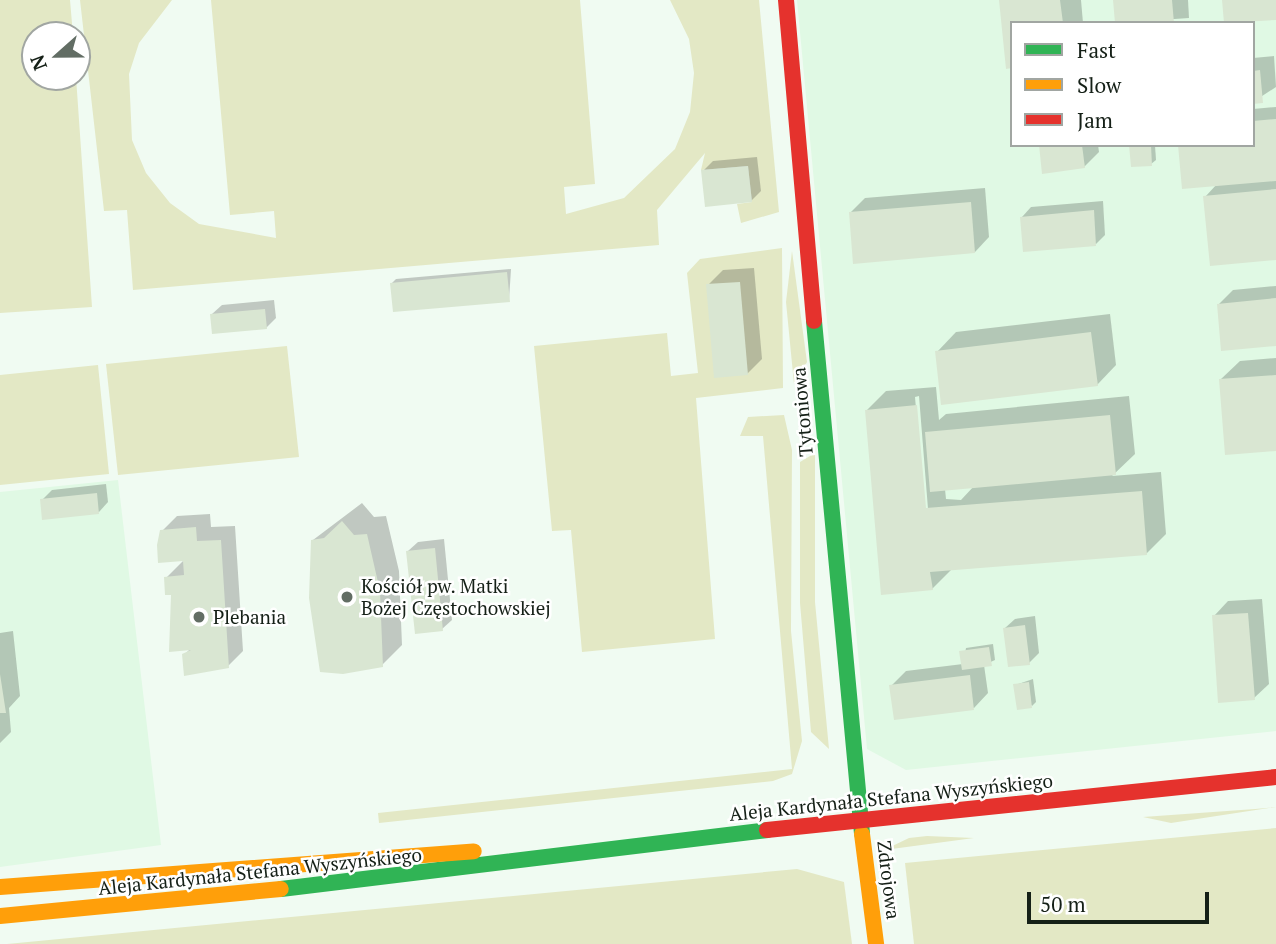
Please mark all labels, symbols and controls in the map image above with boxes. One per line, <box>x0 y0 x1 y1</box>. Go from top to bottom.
north arrow <box>21 21 91 91</box>
legend <box>1010 21 1255 147</box>
text: Fast <box>1077 36 1116 64</box>
text: N <box>24 52 52 74</box>
text: Slow <box>1077 71 1121 99</box>
text: Jam <box>1077 106 1113 134</box>
street label: Tytoniowa <box>787 366 817 458</box>
place label: Kościół pw. Matki Bożej Częstochowskiej <box>361 575 551 619</box>
marker: Kościół pw. Matki Bożej Częstochowskiej <box>339 589 355 605</box>
place label: Plebania <box>213 606 286 628</box>
marker: Plebania <box>191 609 207 625</box>
street label: Aleja Kardynała Stefana Wyszyńskiego <box>728 769 1054 825</box>
street label: Zdrojowa <box>873 839 905 921</box>
street label: Aleja Kardynała Stefana Wyszyńskiego <box>97 843 423 899</box>
scale bar <box>1031 878 1213 922</box>
text: 50 m <box>1040 890 1086 918</box>

